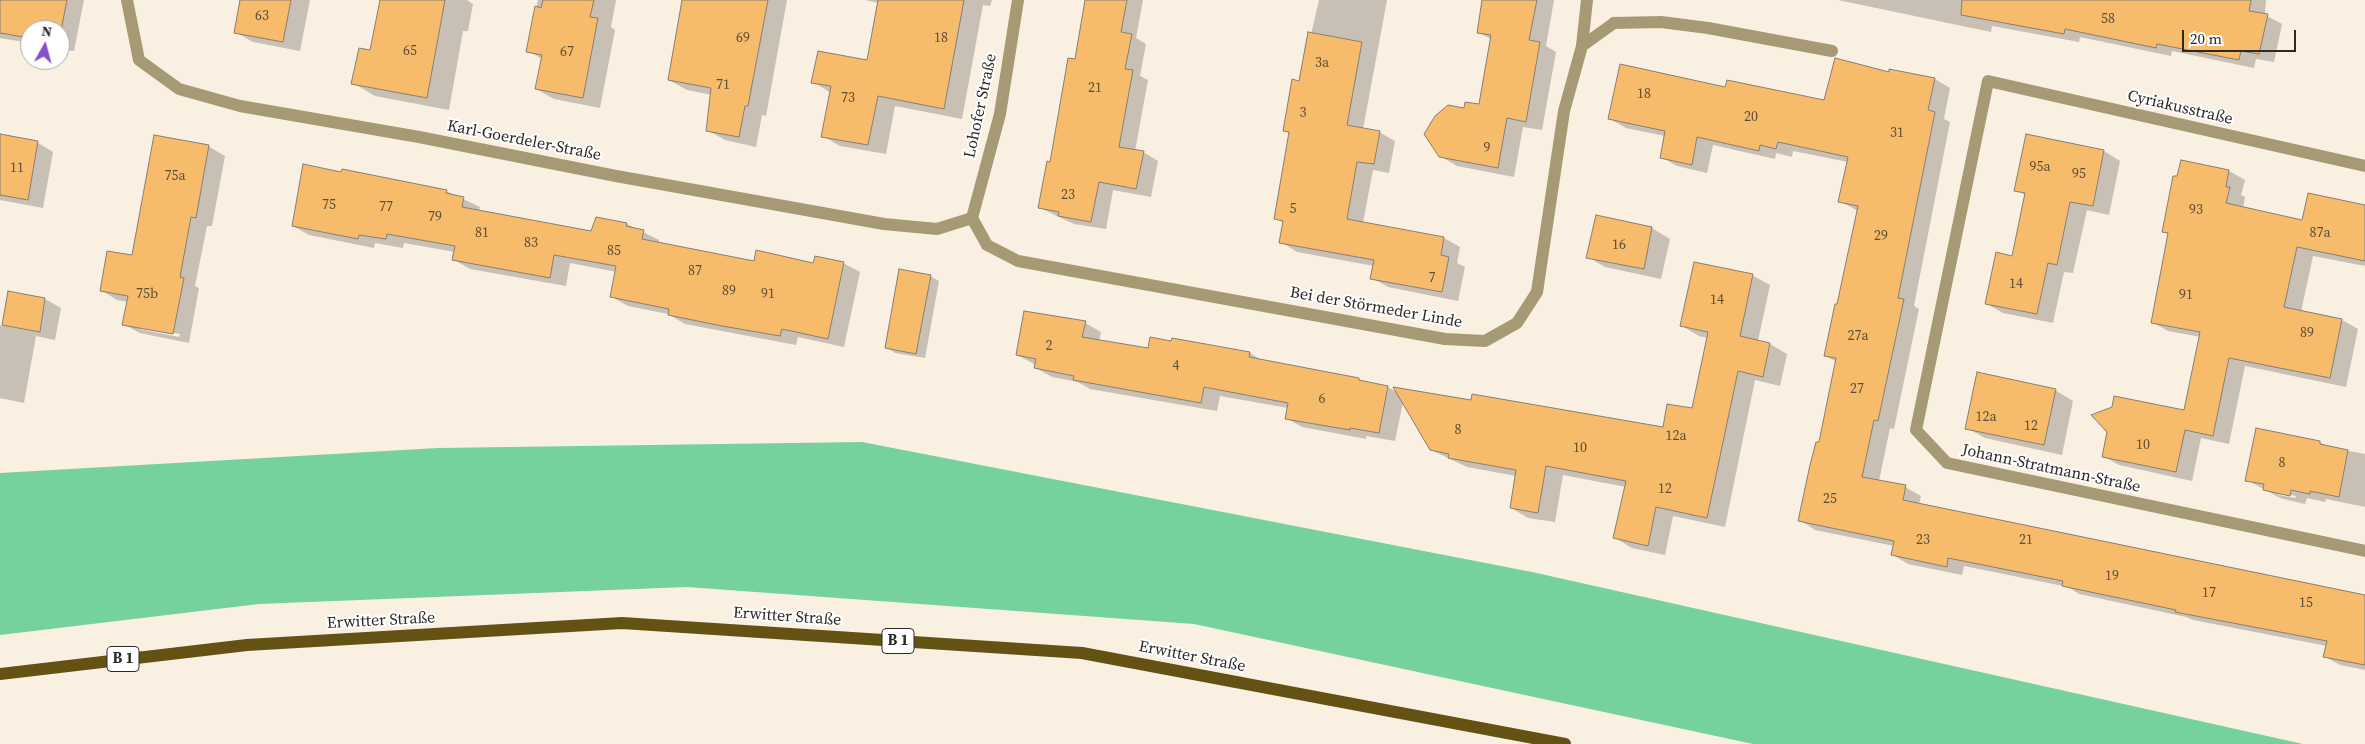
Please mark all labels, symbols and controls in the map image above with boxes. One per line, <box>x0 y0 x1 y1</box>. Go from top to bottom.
house number: 63 <box>255 8 269 24</box>
house number: 58 <box>2101 11 2115 27</box>
north arrow <box>20 20 70 70</box>
scale bar <box>2185 20 2299 52</box>
text: N <box>40 21 53 42</box>
text: 20 m <box>2190 28 2222 49</box>
house number: 69 <box>736 30 750 46</box>
house number: 18 <box>934 30 948 46</box>
house number: 65 <box>403 43 417 59</box>
house number: 67 <box>560 44 574 60</box>
street label: Lohofer Straße <box>961 52 1001 160</box>
house number: 3a <box>1315 55 1329 71</box>
house number: 71 <box>716 77 730 93</box>
house number: 21 <box>1088 80 1102 96</box>
house number: 18 <box>1637 86 1651 102</box>
street label: Cyriakusstraße <box>2125 87 2235 129</box>
house number: 73 <box>841 90 855 106</box>
house number: 3 <box>1300 105 1306 121</box>
house number: 20 <box>1744 109 1758 125</box>
street label: Karl-Goerdeler-Straße <box>445 117 603 165</box>
house number: 31 <box>1890 125 1904 141</box>
house number: 9 <box>1484 140 1490 156</box>
house number: 95a <box>2029 159 2051 175</box>
house number: 11 <box>10 160 24 176</box>
house number: 95 <box>2072 166 2086 182</box>
house number: 75a <box>164 168 186 184</box>
house number: 23 <box>1061 187 1075 203</box>
house number: 75 <box>322 197 336 213</box>
house number: 77 <box>379 199 393 215</box>
house number: 5 <box>1290 201 1296 217</box>
house number: 93 <box>2189 202 2203 218</box>
house number: 79 <box>428 209 442 225</box>
house number: 81 <box>475 225 489 241</box>
house number: 87a <box>2309 225 2331 241</box>
house number: 29 <box>1874 228 1888 244</box>
house number: 83 <box>524 235 538 251</box>
house number: 16 <box>1612 237 1626 253</box>
house number: 85 <box>607 243 621 259</box>
house number: 87 <box>688 263 702 279</box>
house number: 7 <box>1429 270 1435 286</box>
house number: 14 <box>2009 276 2023 292</box>
house number: 89 <box>722 283 736 299</box>
street label: Bei der Störmeder Linde <box>1288 283 1464 333</box>
house number: 75b <box>136 286 158 302</box>
house number: 91 <box>761 286 775 302</box>
house number: 91 <box>2179 287 2193 303</box>
house number: 14 <box>1710 292 1724 308</box>
house number: 89 <box>2300 325 2314 341</box>
house number: 27a <box>1847 328 1869 344</box>
house number: 2 <box>1046 338 1052 354</box>
house number: 4 <box>1173 358 1179 374</box>
house number: 27 <box>1850 381 1864 397</box>
house number: 6 <box>1319 391 1325 407</box>
house number: 12a <box>1975 409 1997 425</box>
house number: 12 <box>2024 418 2038 434</box>
house number: 8 <box>1455 422 1461 438</box>
house number: 12a <box>1665 428 1687 444</box>
house number: 10 <box>2136 437 2150 453</box>
house number: 10 <box>1573 440 1587 456</box>
street label: Johann-Stratmann-Straße <box>1960 441 2142 497</box>
house number: 8 <box>2279 455 2285 471</box>
house number: 12 <box>1658 481 1672 497</box>
house number: 25 <box>1823 491 1837 507</box>
house number: 23 <box>1916 532 1930 548</box>
house number: 21 <box>2019 532 2033 548</box>
house number: 19 <box>2105 568 2119 584</box>
house number: 17 <box>2202 585 2216 601</box>
house number: 15 <box>2299 595 2313 611</box>
street label: Erwitter Straße <box>732 604 842 630</box>
street label: Erwitter Straße <box>326 609 436 633</box>
road number: B 1 <box>882 628 914 654</box>
street label: Erwitter Straße <box>1137 637 1247 677</box>
road number: B 1 <box>107 646 139 672</box>

